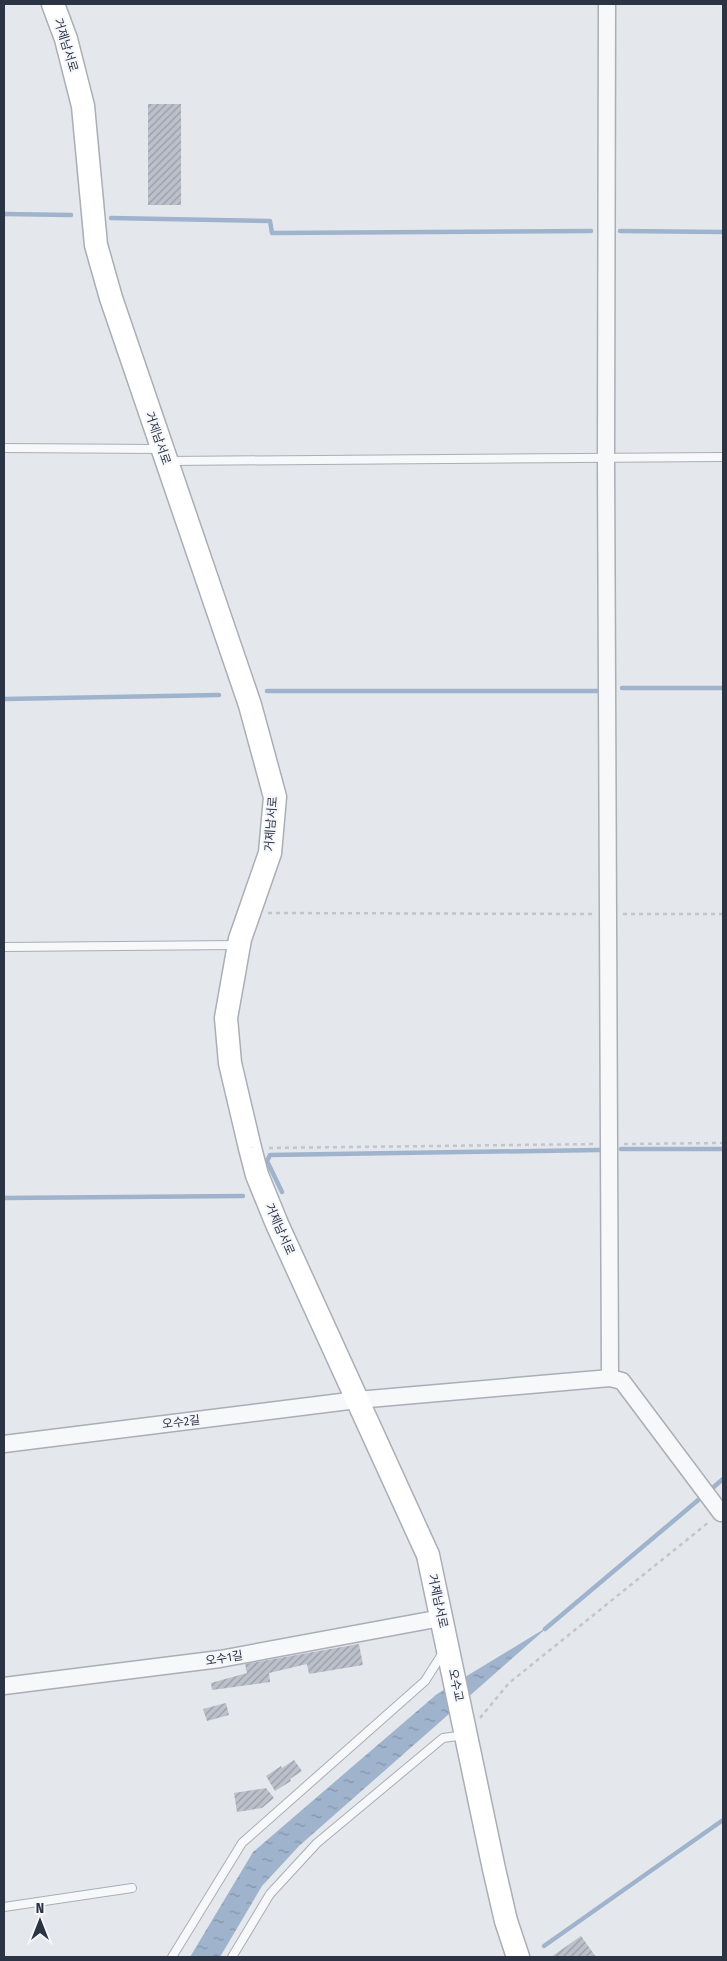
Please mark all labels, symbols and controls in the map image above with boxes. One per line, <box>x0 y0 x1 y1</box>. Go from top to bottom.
street label: 거제남서로 <box>51 17 81 73</box>
street label: 거제남서로 <box>142 410 174 466</box>
street label: 거제남서로 <box>262 796 280 852</box>
street label: 거제남서로 <box>262 1201 298 1257</box>
street label: 오수2길 <box>161 1413 201 1431</box>
street label: 거제남서로 <box>425 1573 451 1629</box>
street label: 오수1길 <box>204 1648 244 1668</box>
street label: 오수교 <box>446 1667 466 1703</box>
north arrow <box>15 1896 65 1946</box>
text: N <box>36 1900 44 1917</box>

